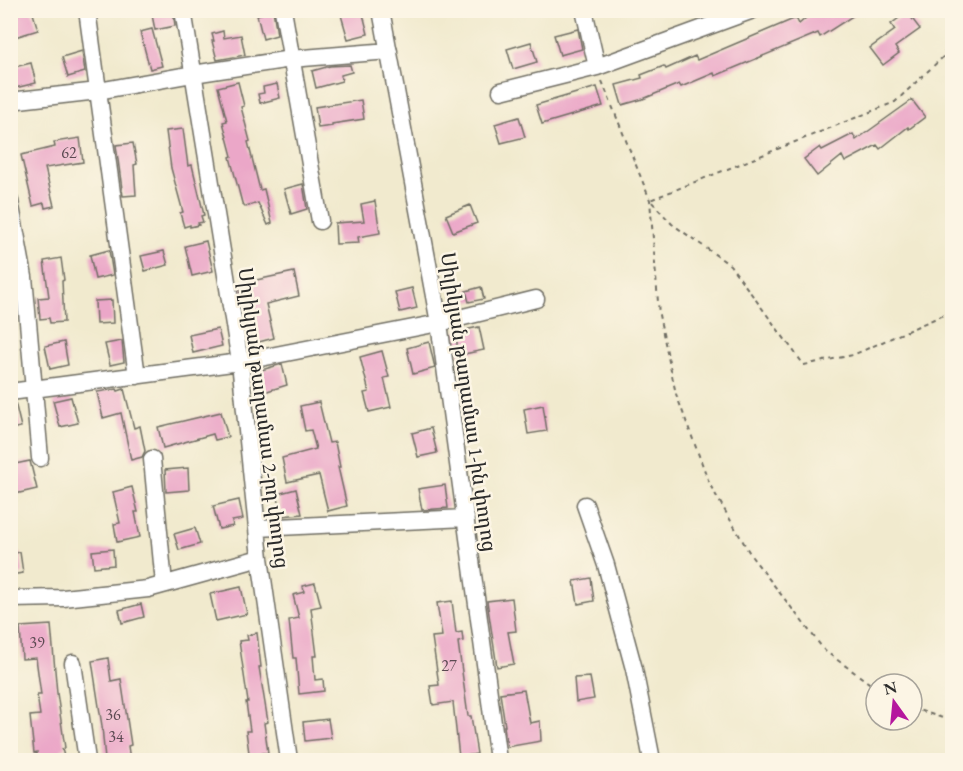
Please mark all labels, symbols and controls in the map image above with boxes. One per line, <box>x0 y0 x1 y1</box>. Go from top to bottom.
house number: 62 <box>61 142 77 163</box>
street label: Սիլիկյան թաղամաս 1-ին փողոց <box>435 251 503 553</box>
street label: Սիլիկյան թաղամաս 2-րդ փողոց <box>233 266 295 570</box>
house number: 39 <box>29 632 45 653</box>
house number: 27 <box>441 655 457 676</box>
north arrow <box>864 672 924 732</box>
text: N <box>881 676 899 700</box>
house number: 36 <box>105 704 121 725</box>
house number: 34 <box>108 726 124 747</box>

